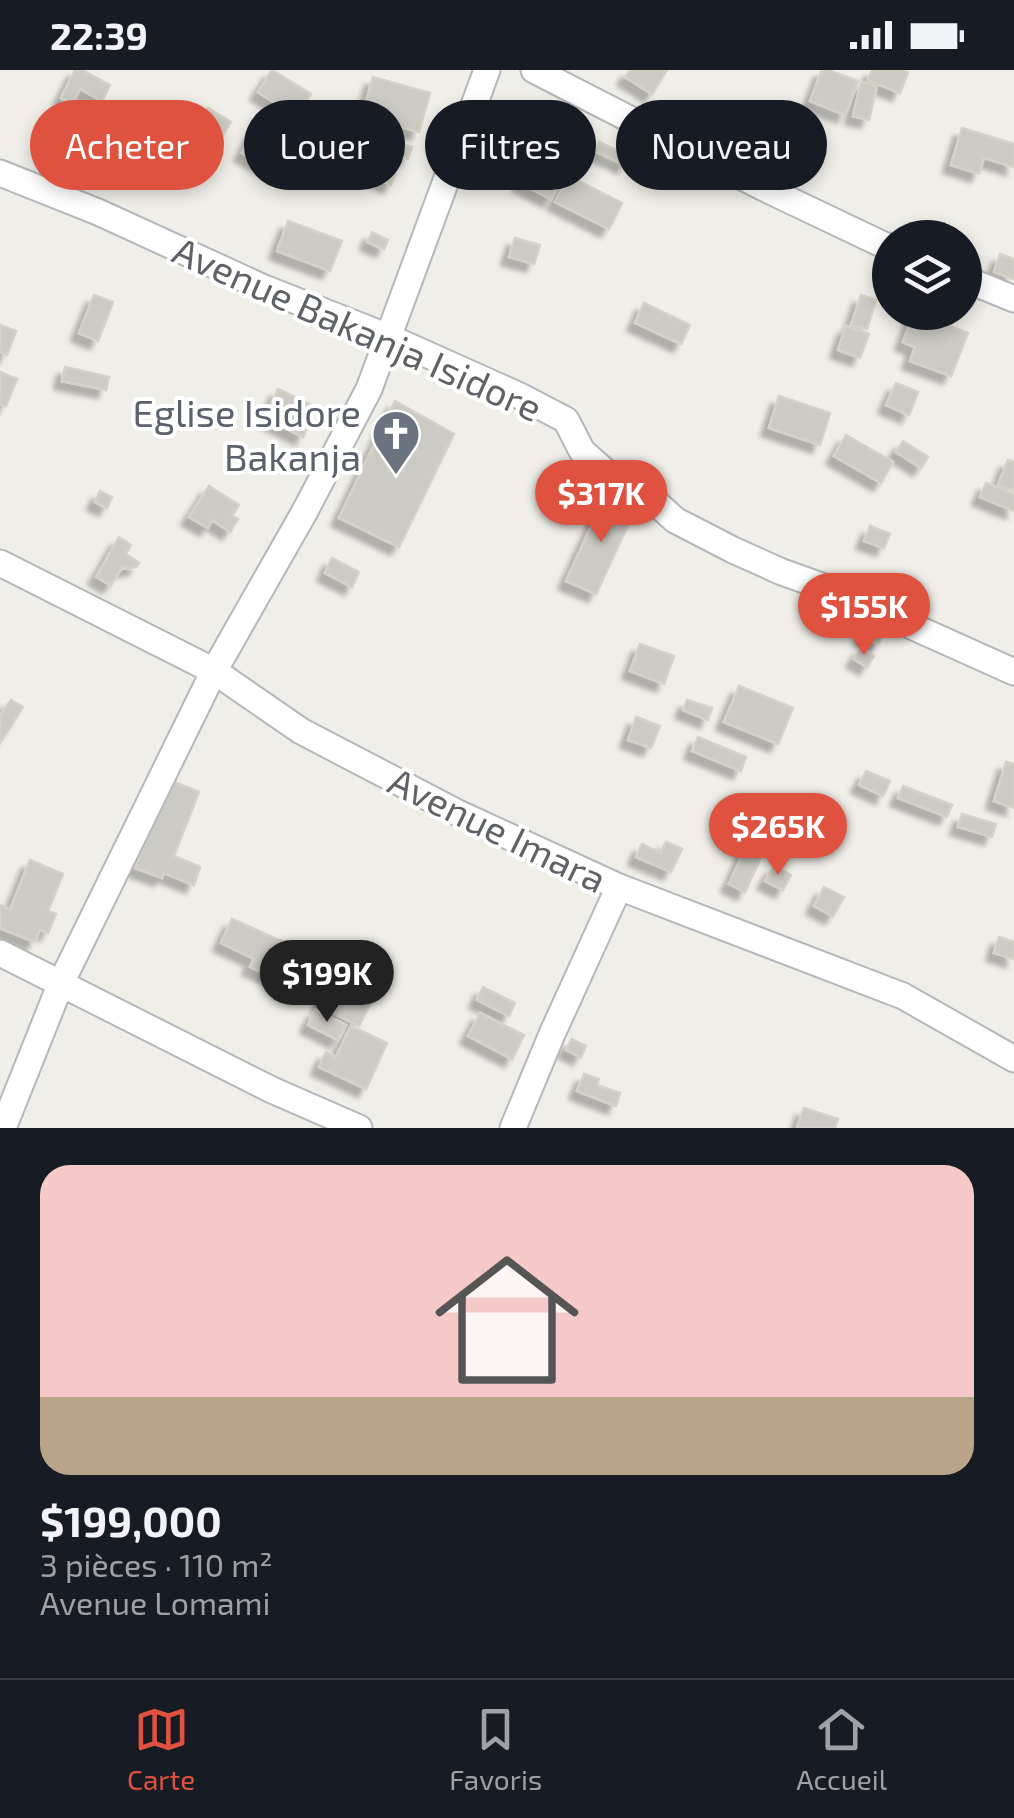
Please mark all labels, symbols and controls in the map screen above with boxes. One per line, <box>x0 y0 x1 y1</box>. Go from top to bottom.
text: 22:39 <box>50 12 148 58</box>
chip: Acheter <box>30 100 224 190</box>
chip: Louer <box>244 100 405 190</box>
chip: Filtres <box>425 100 596 190</box>
chip: Nouveau <box>616 100 827 190</box>
map controls <box>872 220 982 330</box>
button: layers <box>872 220 982 330</box>
street label: Avenue Bakanja Isidore <box>167 226 549 430</box>
place label: Eglise Isidore Bakanja <box>132 389 361 479</box>
church icon: Eglise Isidore Bakanja <box>370 408 422 476</box>
pin: $317K <box>531 460 671 545</box>
text: $317K <box>557 473 645 511</box>
pin: $155K <box>794 573 934 658</box>
text: $155K <box>820 586 908 624</box>
street label: Avenue Imara <box>382 757 614 901</box>
pin: $265K <box>708 793 848 878</box>
text: $265K <box>731 806 825 844</box>
pin: $199K <box>257 940 397 1025</box>
text: $199K <box>282 953 372 991</box>
icon: home <box>417 1230 597 1410</box>
text: $199,000 <box>40 1495 222 1545</box>
text: 3 pièces · 110 m² <box>40 1545 272 1583</box>
text: Avenue Lomami <box>40 1583 271 1621</box>
tab: Carte <box>127 1702 195 1796</box>
tab: Favoris <box>449 1702 542 1796</box>
tab: Accueil <box>796 1702 887 1796</box>

